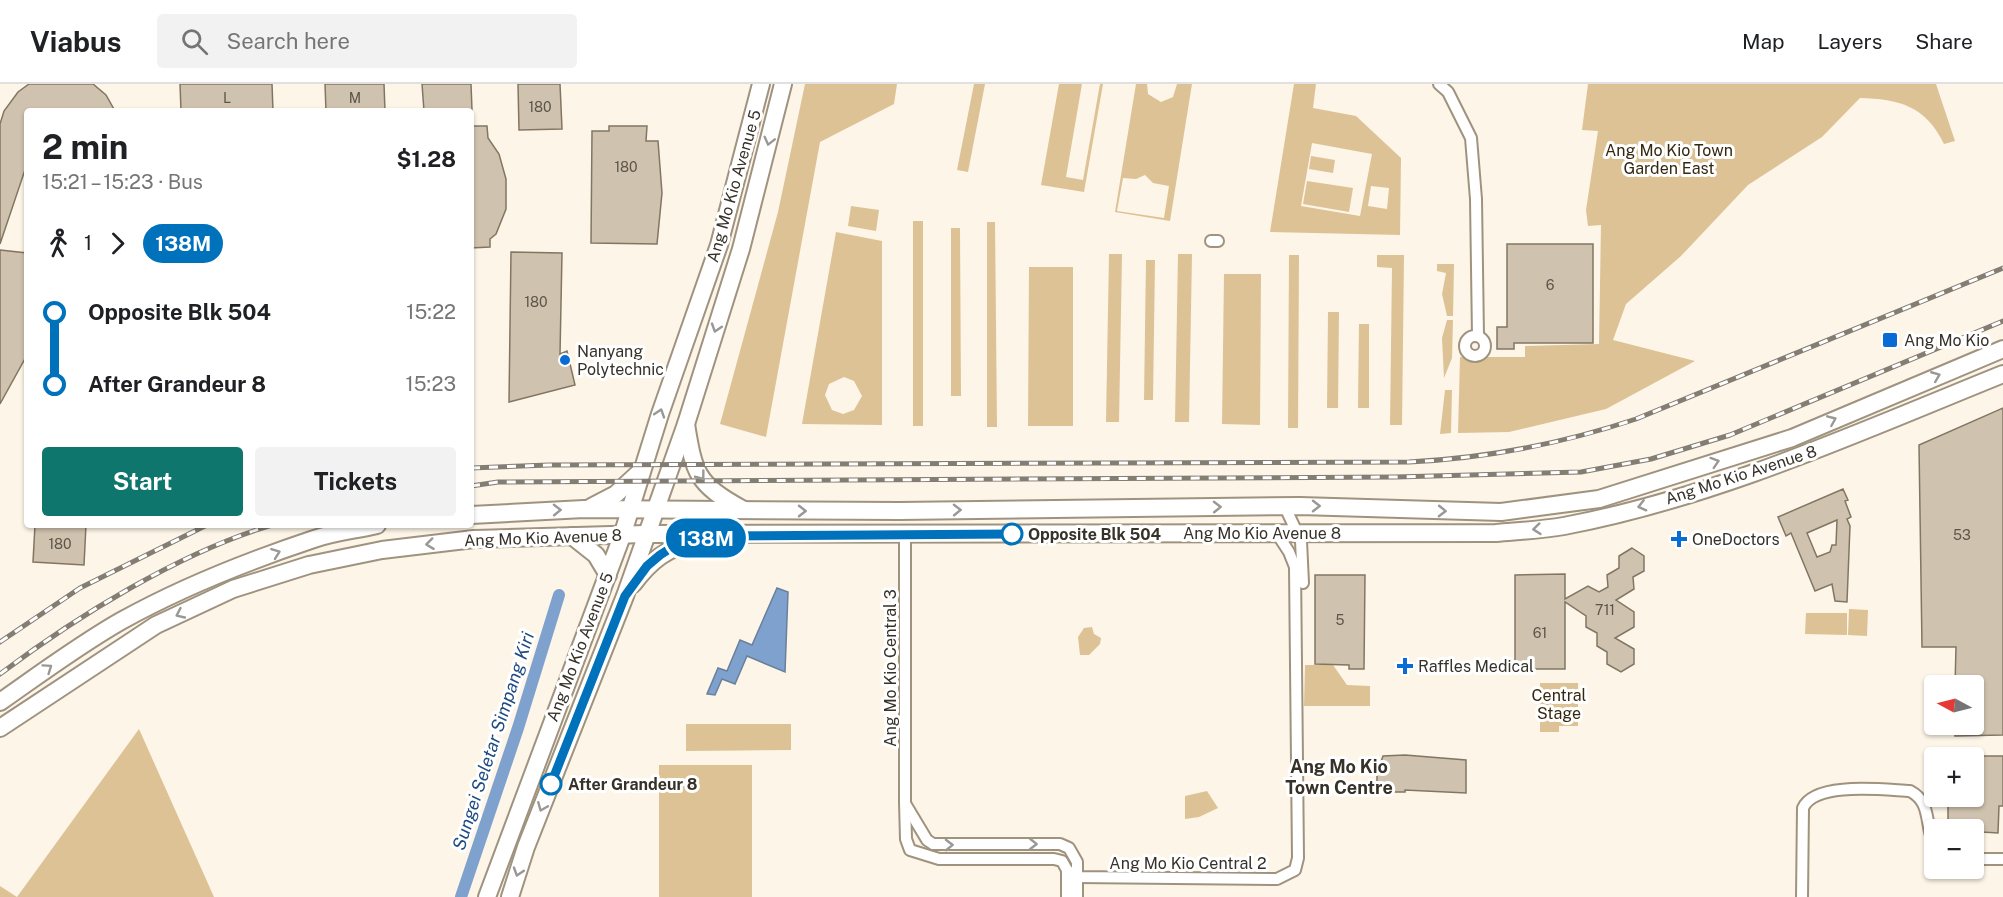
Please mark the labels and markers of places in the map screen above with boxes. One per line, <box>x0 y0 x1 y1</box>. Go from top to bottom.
marker: Ang Mo Kio <box>1881 331 1899 349</box>
place label: Ang Mo Kio <box>1904 331 1989 350</box>
place label: Nanyang Polytechnic <box>577 342 664 379</box>
marker: Nanyang Polytechnic <box>558 353 572 367</box>
marker: Opposite Blk 504 <box>1001 523 1023 545</box>
place label: Opposite Blk 504 <box>1028 525 1162 544</box>
marker: OneDoctors <box>1670 530 1688 548</box>
place label: OneDoctors <box>1692 530 1780 549</box>
marker: Raffles Medical <box>1396 657 1414 675</box>
place label: Raffles Medical <box>1418 657 1534 676</box>
marker: After Grandeur 8 <box>540 773 562 795</box>
place label: After Grandeur 8 <box>568 775 698 794</box>

